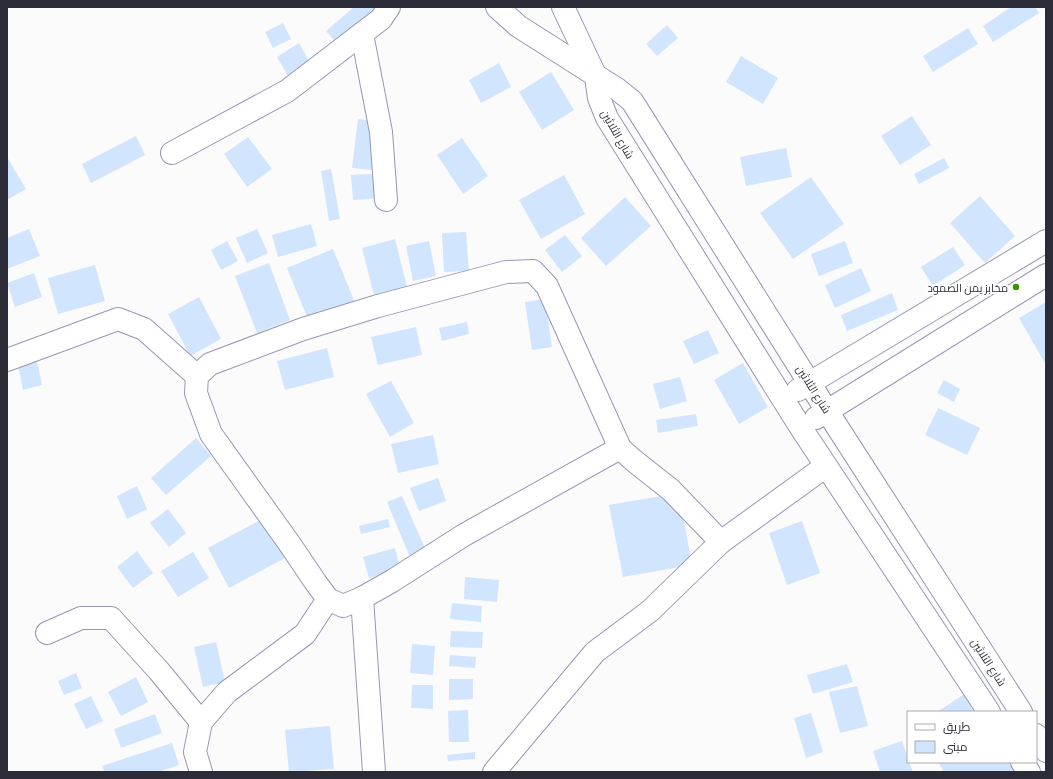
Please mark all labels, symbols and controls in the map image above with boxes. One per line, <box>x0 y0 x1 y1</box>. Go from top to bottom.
street label: شارع الثلاثين <box>597 107 637 162</box>
place label: مخابز يمن الصمود <box>927 281 1008 295</box>
marker: مخابز يمن الصمود <box>1011 282 1021 292</box>
street label: شارع الثلاثين <box>792 363 834 416</box>
street label: شارع الثلاثين <box>967 636 1009 689</box>
legend <box>907 711 1037 763</box>
text: طريق <box>943 719 971 734</box>
text: مبنى <box>943 739 968 754</box>

